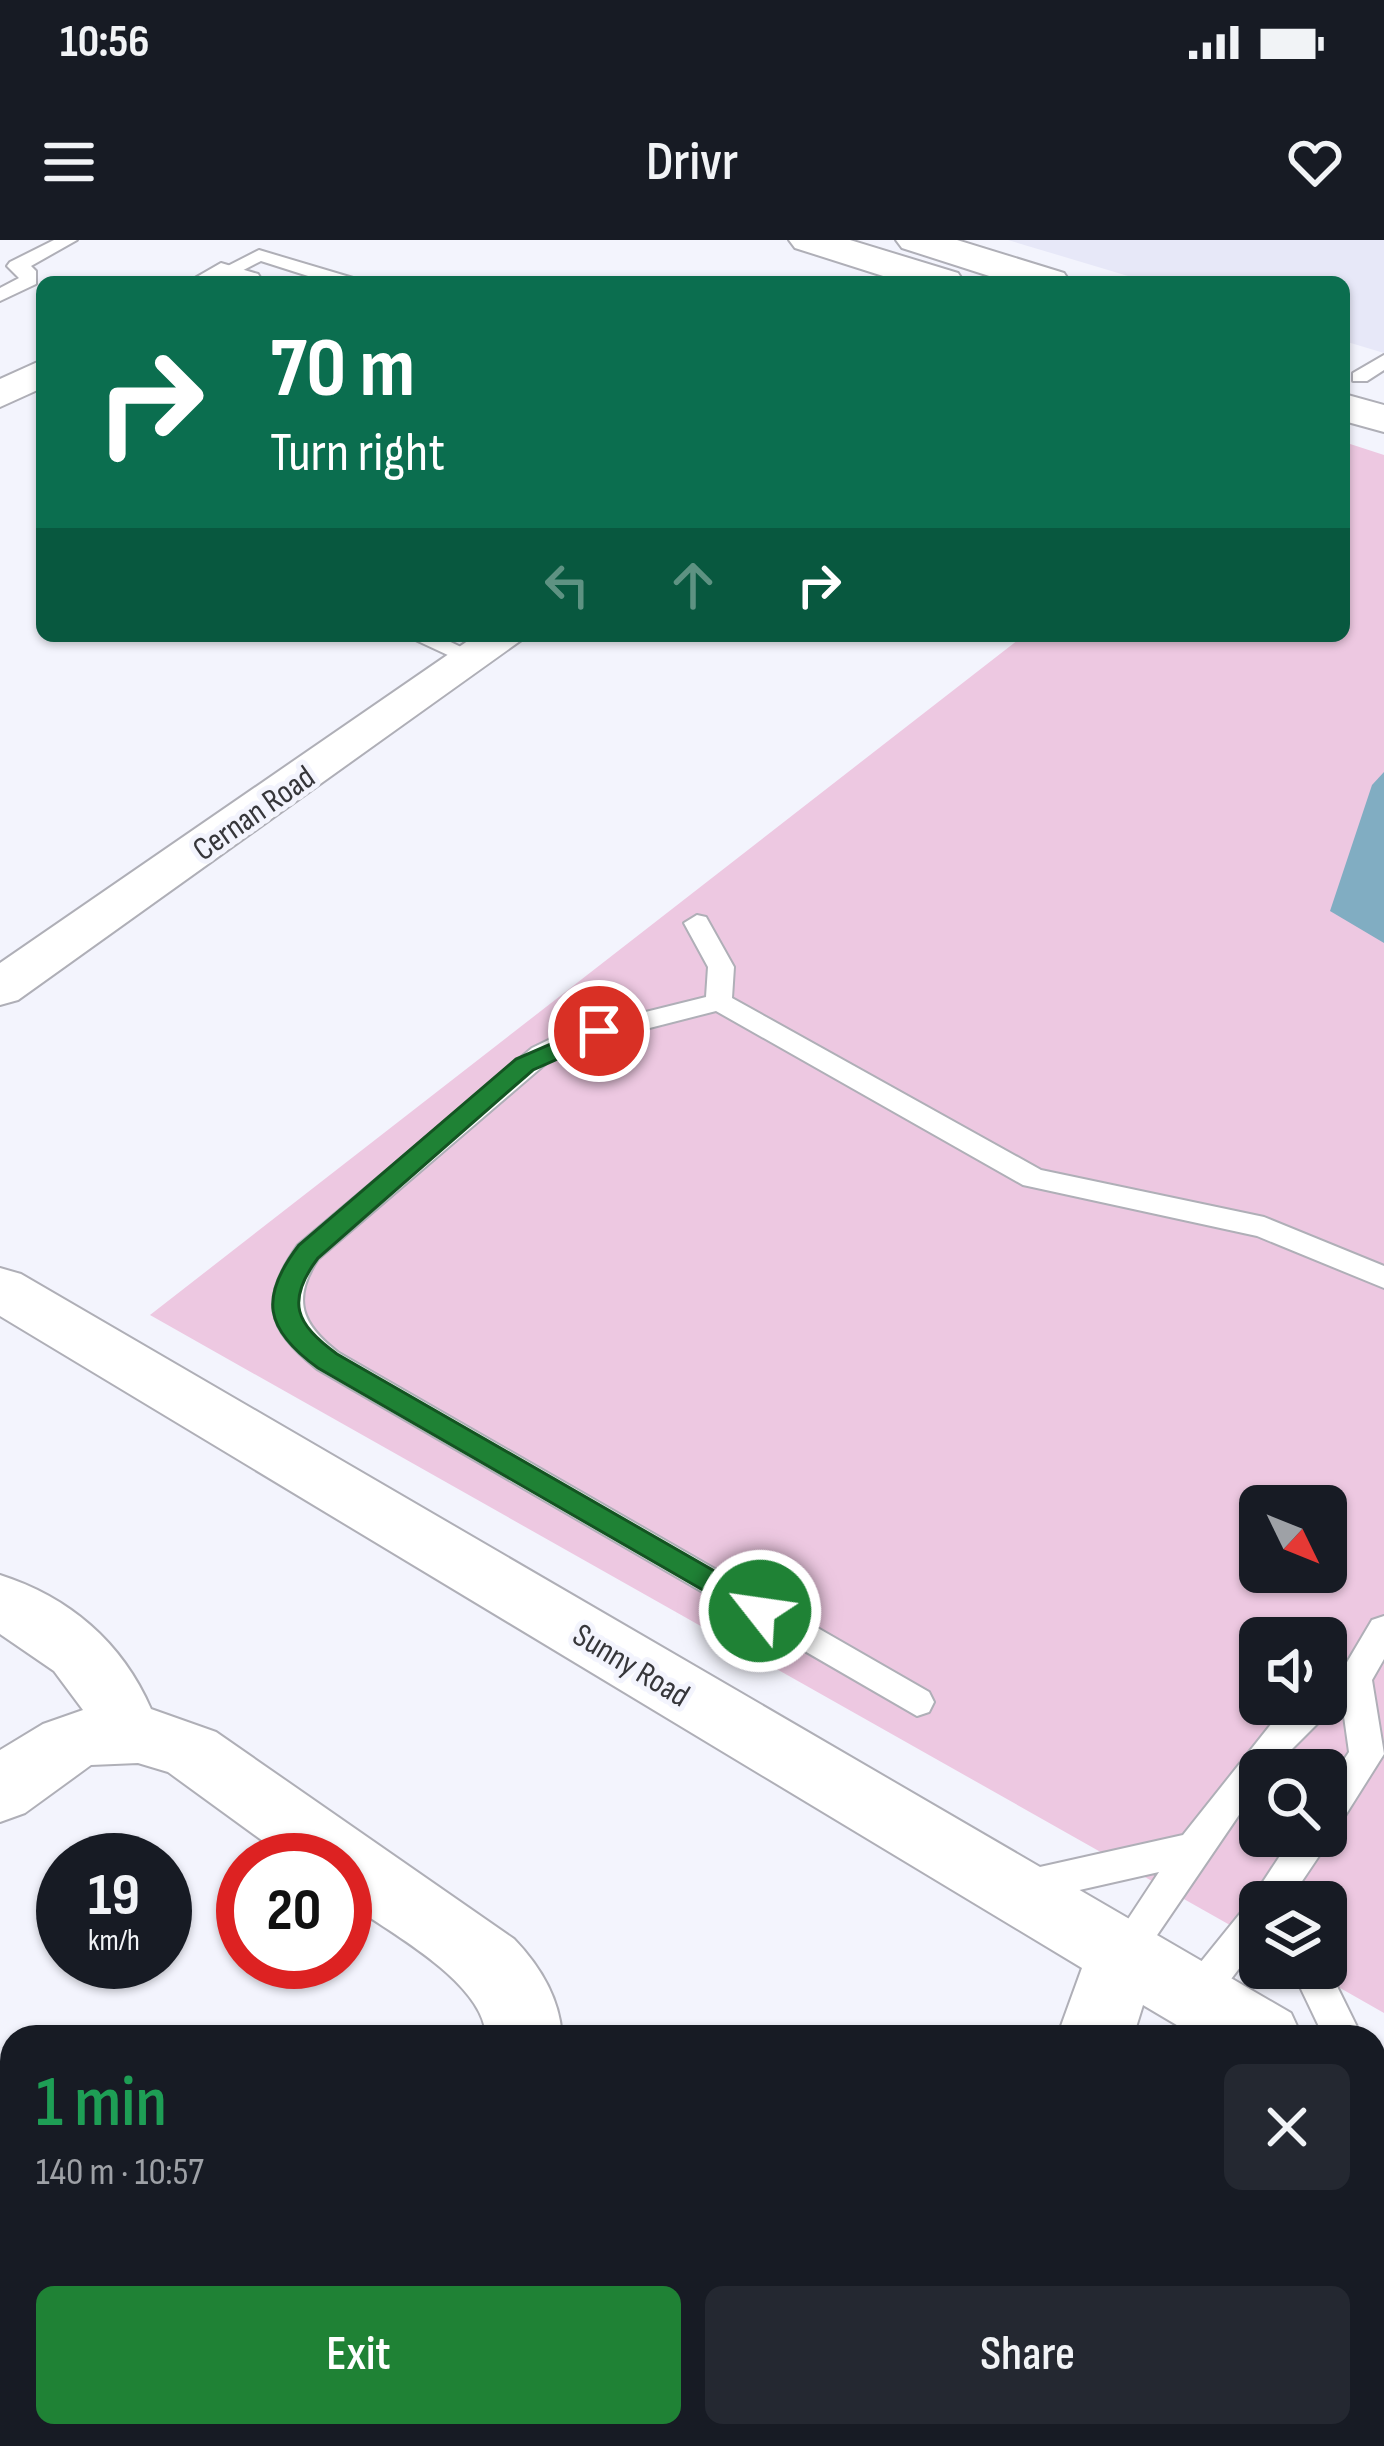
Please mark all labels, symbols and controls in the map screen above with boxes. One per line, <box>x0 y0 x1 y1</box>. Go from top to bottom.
text: 10:56 <box>60 15 150 70</box>
icon: menu <box>36 129 102 195</box>
icon: heart <box>1282 129 1348 195</box>
text: Drivr <box>646 130 738 195</box>
text: 70 m <box>270 319 415 420</box>
icon: right <box>72 324 228 480</box>
text: Turn right <box>270 421 445 486</box>
icon: left <box>534 552 600 618</box>
icon: ahead <box>660 552 726 618</box>
icon: right <box>786 552 852 618</box>
street label: Cernan Road <box>185 757 323 870</box>
pin <box>548 980 650 1082</box>
icon: arrive <box>566 998 632 1064</box>
north arrow <box>1239 1485 1347 1593</box>
map controls <box>1239 1485 1347 1989</box>
position arrow <box>697 1548 823 1674</box>
street label: Sunny Road <box>565 1615 697 1716</box>
button: sound <box>1239 1617 1347 1725</box>
button: search <box>1239 1749 1347 1857</box>
speed limit sign: 20 <box>216 1833 372 1989</box>
text: 19 <box>88 1860 140 1932</box>
button: layers <box>1239 1881 1347 1989</box>
text: km/h <box>88 1923 140 1959</box>
text: 1 min <box>36 2060 167 2147</box>
button: close <box>1224 2064 1350 2190</box>
text: 140 m · 10:57 <box>36 2149 204 2196</box>
button: Exit <box>36 2286 681 2424</box>
button: Share <box>705 2286 1350 2424</box>

